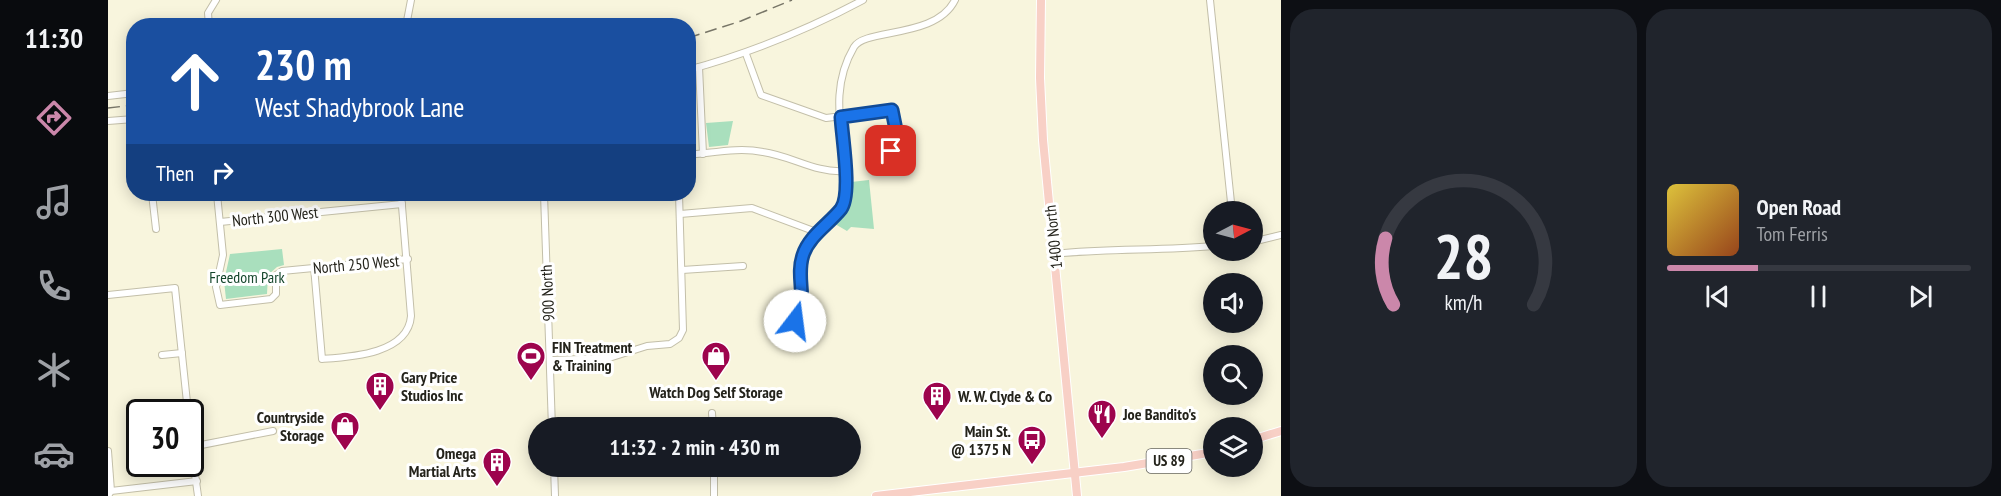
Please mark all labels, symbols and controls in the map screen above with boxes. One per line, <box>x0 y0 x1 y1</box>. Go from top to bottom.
text: 11:30 <box>25 21 83 55</box>
text: 230 m <box>255 37 352 92</box>
icon: ahead <box>156 42 234 120</box>
text: West Shadybrook Lane <box>255 90 464 124</box>
icon: directions <box>33 97 75 139</box>
pin <box>865 125 916 176</box>
icon: arrive <box>874 134 907 167</box>
icon: right <box>206 156 239 189</box>
text: Then <box>156 159 194 187</box>
icon: music <box>33 181 75 223</box>
text: Open Road <box>1757 193 1841 221</box>
street label: North 300 West <box>231 201 320 230</box>
north arrow <box>1203 201 1263 261</box>
map controls <box>1203 201 1263 477</box>
street label: 1400 North <box>1040 204 1066 270</box>
text: 28 <box>1433 215 1493 296</box>
text: Tom Ferris <box>1757 221 1828 247</box>
street label: North 250 West <box>312 250 401 278</box>
street label: 900 North <box>536 264 558 322</box>
icon: phone <box>33 265 75 307</box>
park label: Freedom Park <box>209 267 286 287</box>
button: sound <box>1203 273 1263 333</box>
icon: previous <box>1701 280 1734 313</box>
icon: pause <box>1802 280 1835 313</box>
icon: next <box>1904 280 1937 313</box>
text: km/h <box>1444 288 1482 316</box>
position arrow <box>763 289 827 353</box>
place label: FIN Treatment & Training <box>552 337 633 375</box>
sports icon: FIN Treatment & Training <box>515 340 547 382</box>
shop icon: Watch Dog Self Storage <box>700 340 732 382</box>
button: search <box>1203 345 1263 405</box>
icon: climate <box>33 349 75 391</box>
place label: Gary Price Studios Inc <box>401 367 464 405</box>
building icon: Gary Price Studios Inc <box>364 370 396 412</box>
building icon: W. W. Clyde & Co <box>921 380 953 422</box>
place label: Watch Dog Self Storage <box>648 382 783 402</box>
place label: W. W. Clyde & Co <box>957 386 1052 406</box>
restaurant icon: Joe Bandito's <box>1086 398 1118 440</box>
speed limit sign: 30 <box>126 399 204 477</box>
place label: Joe Bandito's <box>1122 404 1196 424</box>
place label: Countryside Storage <box>257 407 324 445</box>
shop icon: Countryside Storage <box>329 410 361 452</box>
button: layers <box>1203 417 1263 477</box>
place label: Main St. @ 1375 N <box>951 421 1011 459</box>
bus stop icon: Main St. @ 1375 N <box>1016 424 1048 466</box>
icon: car <box>33 433 75 475</box>
text: 11:32 · 2 min · 430 m <box>609 433 780 461</box>
place label: Omega Martial Arts <box>409 443 476 481</box>
building icon: Omega Martial Arts <box>481 446 513 488</box>
road number: US 89 <box>1146 449 1192 473</box>

